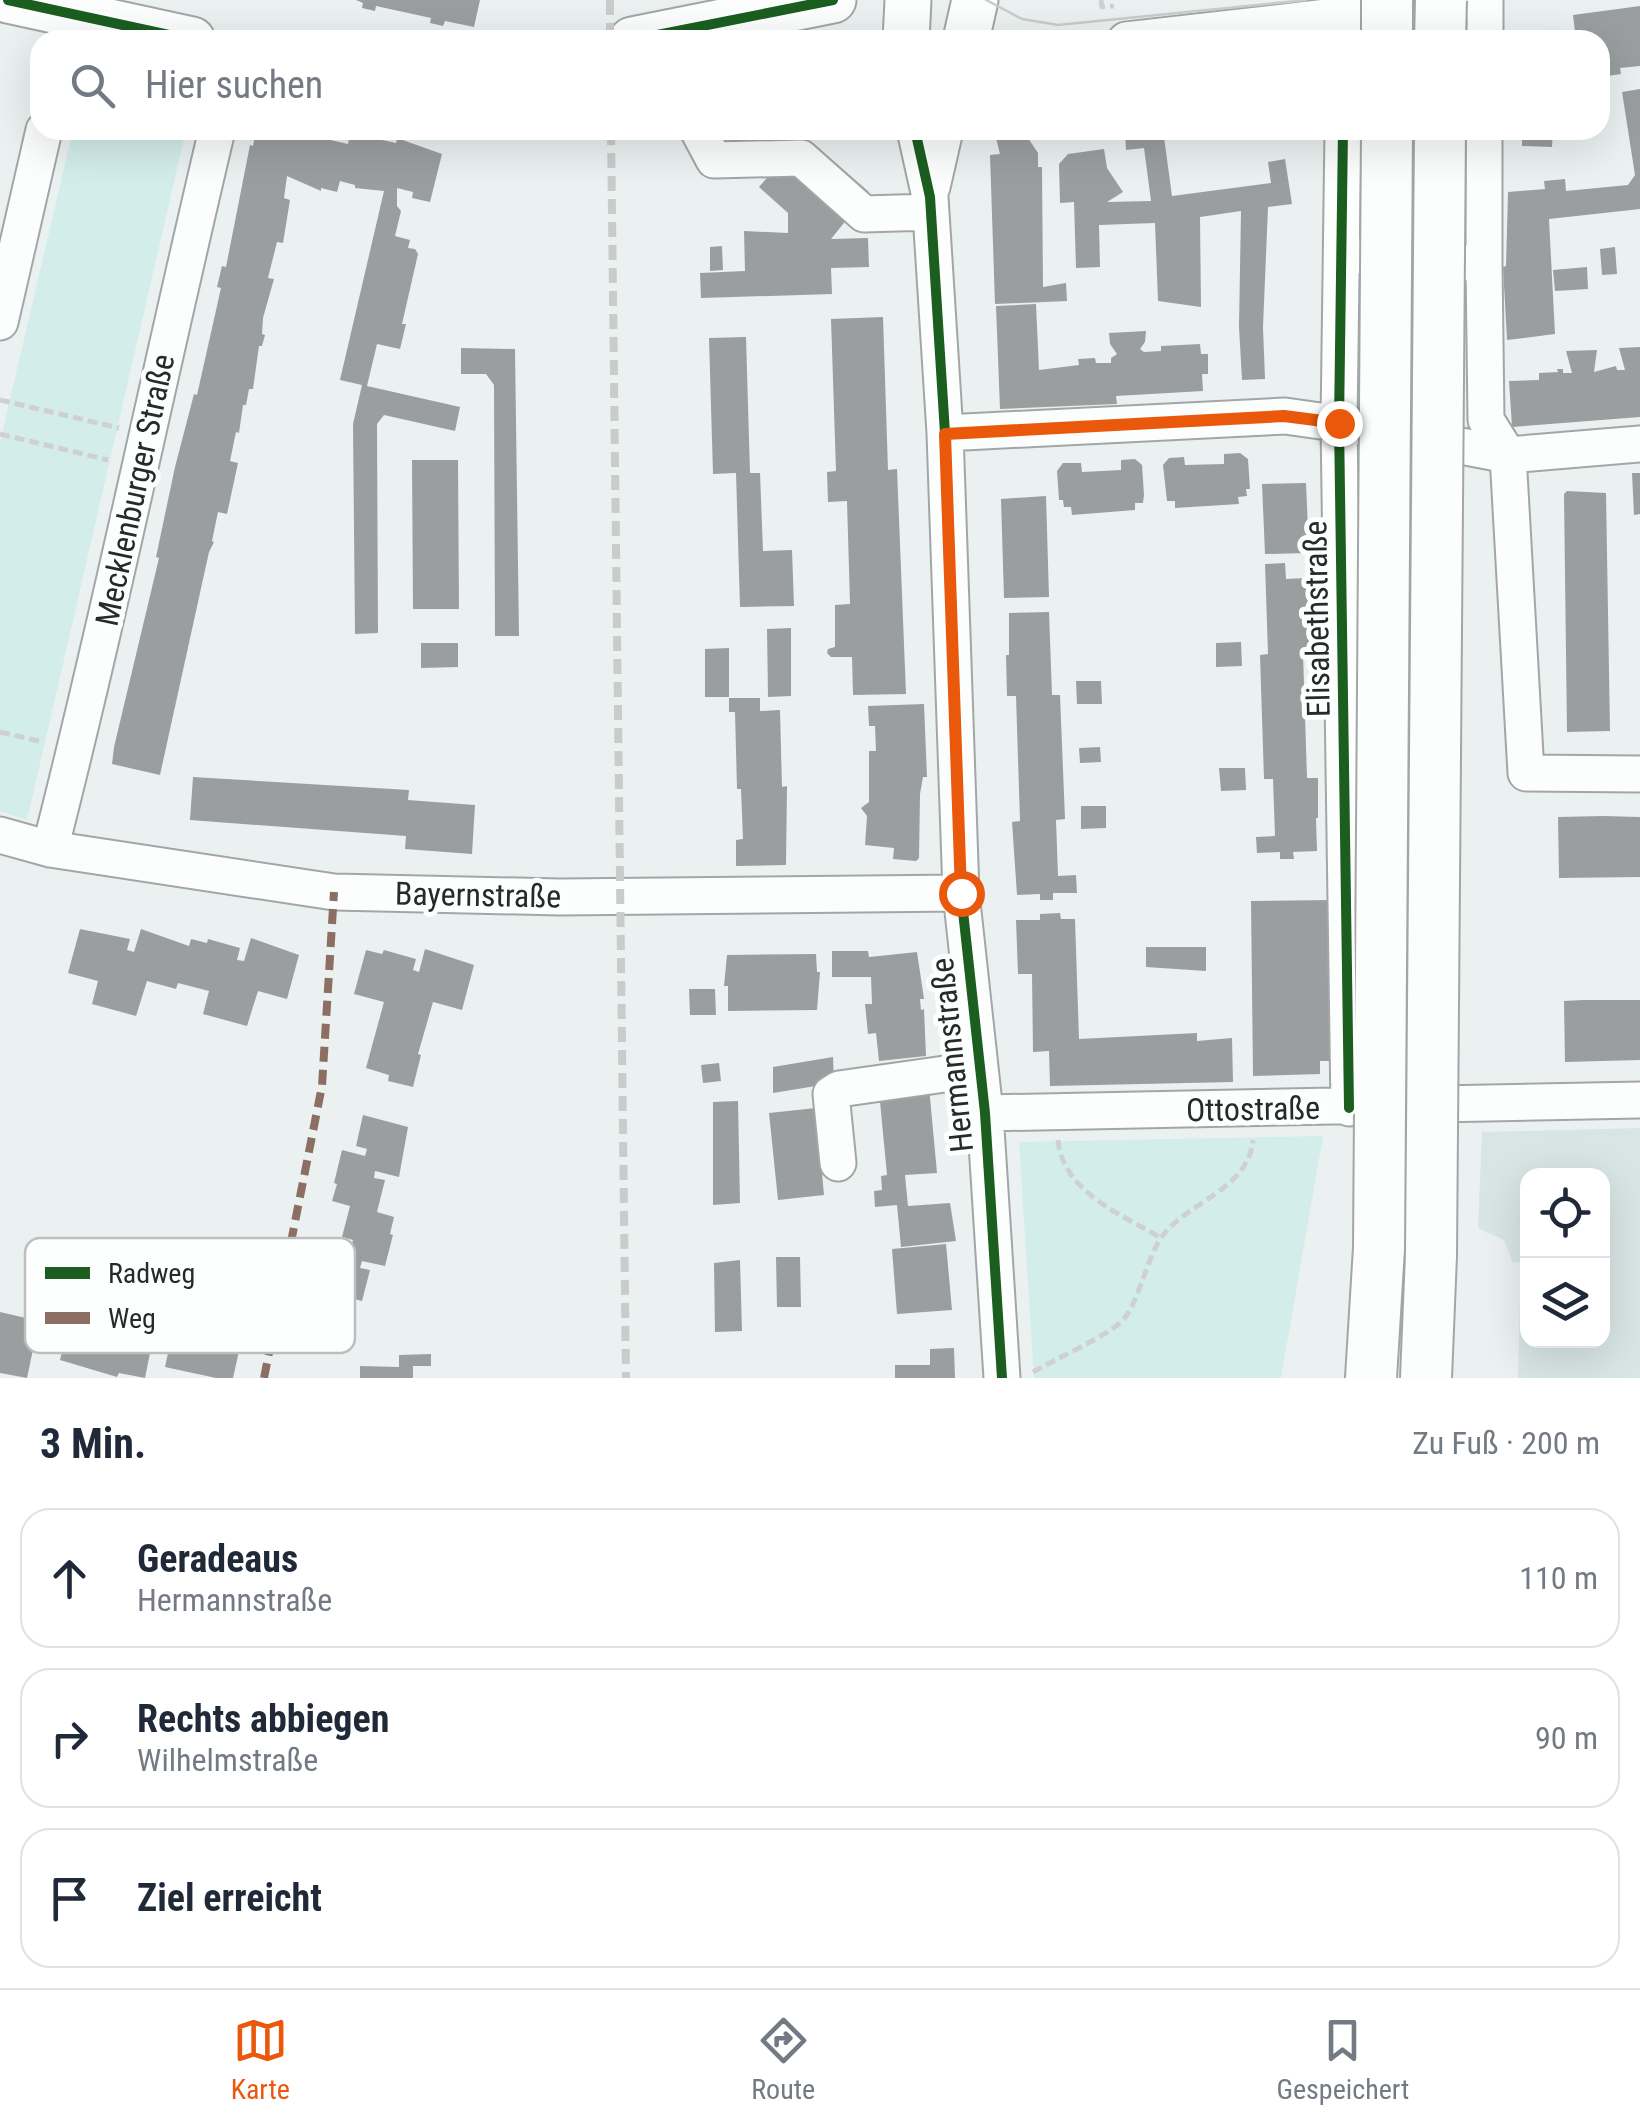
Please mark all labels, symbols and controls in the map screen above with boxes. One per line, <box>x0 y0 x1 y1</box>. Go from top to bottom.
search box <box>30 30 1610 140</box>
icon: search <box>65 58 120 113</box>
text: Hier suchen <box>145 63 323 107</box>
street label: Mecklenburger Straße <box>88 351 182 629</box>
route end <box>1317 401 1363 447</box>
street label: Elisabethstraße <box>1296 520 1338 718</box>
route start <box>939 871 985 917</box>
street label: Bayernstraße <box>395 875 561 915</box>
street label: Hermannstraße <box>923 956 981 1154</box>
street label: Ottostraße <box>1186 1089 1320 1129</box>
map controls <box>1520 1168 1610 1348</box>
button: locate <box>1520 1168 1610 1258</box>
legend <box>25 1238 355 1353</box>
text: Radweg <box>108 1257 195 1290</box>
button: layers <box>1520 1258 1610 1348</box>
text: Weg <box>108 1302 156 1335</box>
text: 3 Min. <box>40 1419 146 1468</box>
text: Zu Fuß · 200 m <box>1412 1424 1600 1462</box>
text: Geradeaus <box>137 1537 298 1581</box>
icon: ahead <box>42 1551 97 1606</box>
text: 110 m <box>1519 1559 1598 1597</box>
text: Hermannstraße <box>137 1581 332 1619</box>
text: Rechts abbiegen <box>137 1697 389 1741</box>
icon: right <box>42 1711 97 1766</box>
text: 90 m <box>1535 1719 1598 1757</box>
text: Wilhelmstraße <box>137 1741 318 1779</box>
icon: arrive <box>42 1871 97 1926</box>
text: Ziel erreicht <box>137 1876 322 1920</box>
tab: Karte <box>231 2013 290 2106</box>
tab: Route <box>751 2013 815 2106</box>
tab: Gespeichert <box>1276 2013 1409 2106</box>

